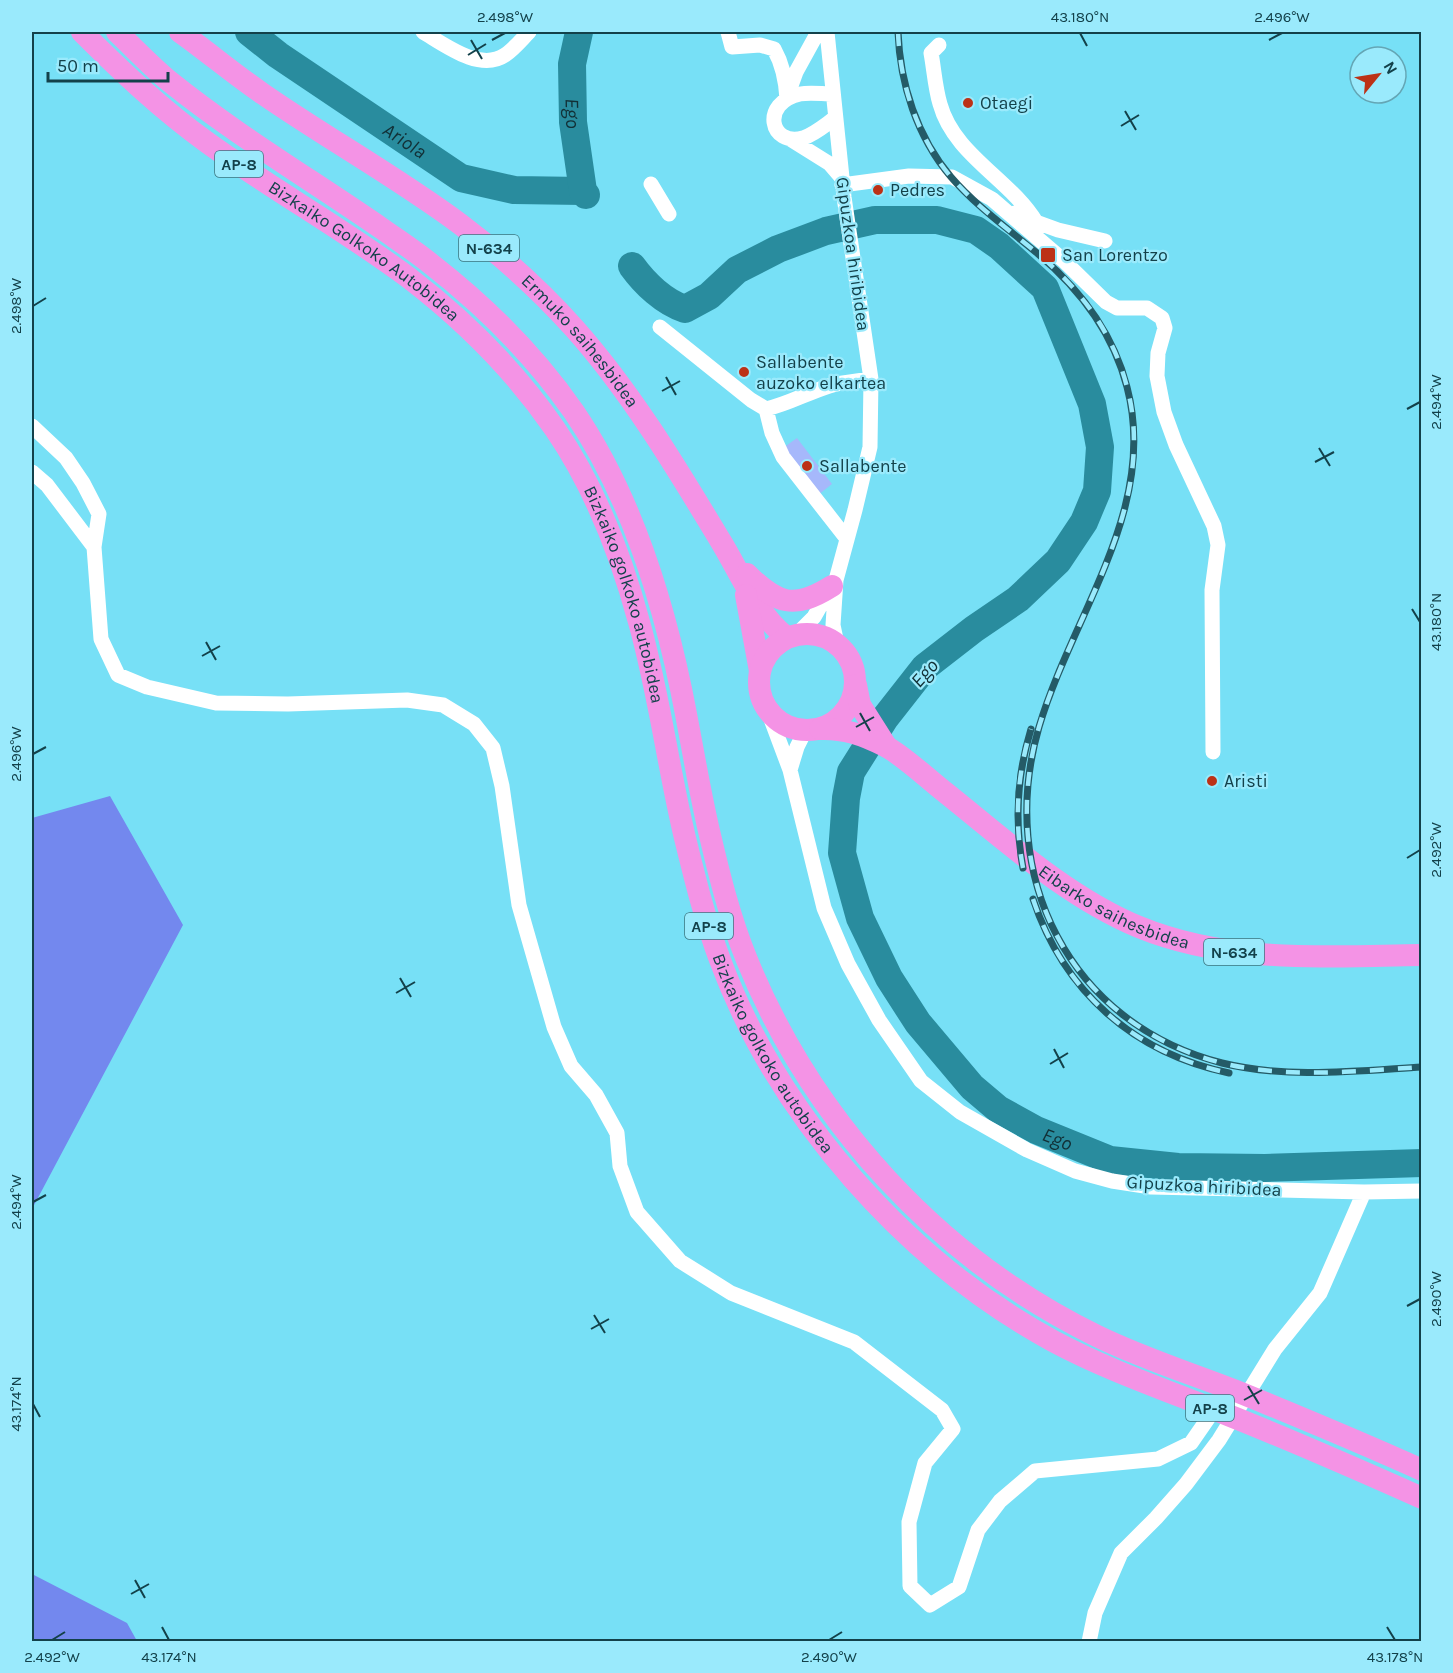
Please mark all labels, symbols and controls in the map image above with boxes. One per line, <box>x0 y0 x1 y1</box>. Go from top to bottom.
text: 2.498°W <box>477 8 534 26</box>
text: 43.180°N <box>1051 8 1109 26</box>
text: 2.496°W <box>1254 8 1310 26</box>
scale bar <box>48 45 168 83</box>
north arrow <box>1348 45 1408 105</box>
text: 50 m <box>57 55 99 77</box>
text: N <box>1379 58 1402 77</box>
place label: Otaegi <box>980 92 1033 114</box>
marker: Otaegi <box>961 96 975 110</box>
water label: Ego <box>561 98 585 130</box>
water label: Ariola <box>379 118 431 164</box>
road number: AP-8 <box>215 151 263 177</box>
street label: Bizkaiko Golkoko Autobidea <box>264 176 464 326</box>
street label: Gipuzkoa hiribidea <box>831 176 875 332</box>
place label: Pedres <box>890 179 945 201</box>
marker: Pedres <box>871 183 885 197</box>
road number: N-634 <box>459 235 519 261</box>
place label: San Lorentzo <box>1062 244 1168 266</box>
marker: San Lorentzo <box>1039 246 1057 264</box>
street label: Ermuko saihesbidea <box>517 270 644 412</box>
text: 2.498°W <box>7 277 25 334</box>
place label: Sallabente auzoko elkartea <box>756 351 886 394</box>
marker: Sallabente auzoko elkartea <box>737 365 751 379</box>
text: 2.494°W <box>1427 374 1445 430</box>
place label: Sallabente <box>819 455 907 477</box>
marker: Sallabente <box>800 459 814 473</box>
street label: Bizkaiko golkoko autobidea <box>579 482 669 705</box>
text: 43.180°N <box>1427 593 1445 651</box>
water label: Ego <box>906 654 943 692</box>
text: 2.496°W <box>7 726 25 782</box>
place label: Aristi <box>1224 770 1268 792</box>
marker: Aristi <box>1205 774 1219 788</box>
text: 2.492°W <box>1427 822 1445 878</box>
street label: Eibarko saihesbidea <box>1034 860 1192 954</box>
road number: AP-8 <box>685 913 733 939</box>
road number: N-634 <box>1204 939 1264 965</box>
street label: Bizkaiko golkoko autobidea <box>708 950 838 1158</box>
water label: Ego <box>1039 1123 1076 1156</box>
street label: Gipuzkoa hiribidea <box>1126 1171 1282 1201</box>
text: 2.494°W <box>7 1174 25 1230</box>
text: 2.490°W <box>1427 1270 1445 1327</box>
text: 43.174°N <box>7 1376 25 1432</box>
road number: AP-8 <box>1186 1395 1234 1421</box>
text: 2.492°W <box>24 1648 80 1666</box>
text: 43.174°N <box>141 1648 197 1666</box>
text: 2.490°W <box>801 1648 858 1666</box>
text: 43.178°N <box>1367 1648 1423 1666</box>

